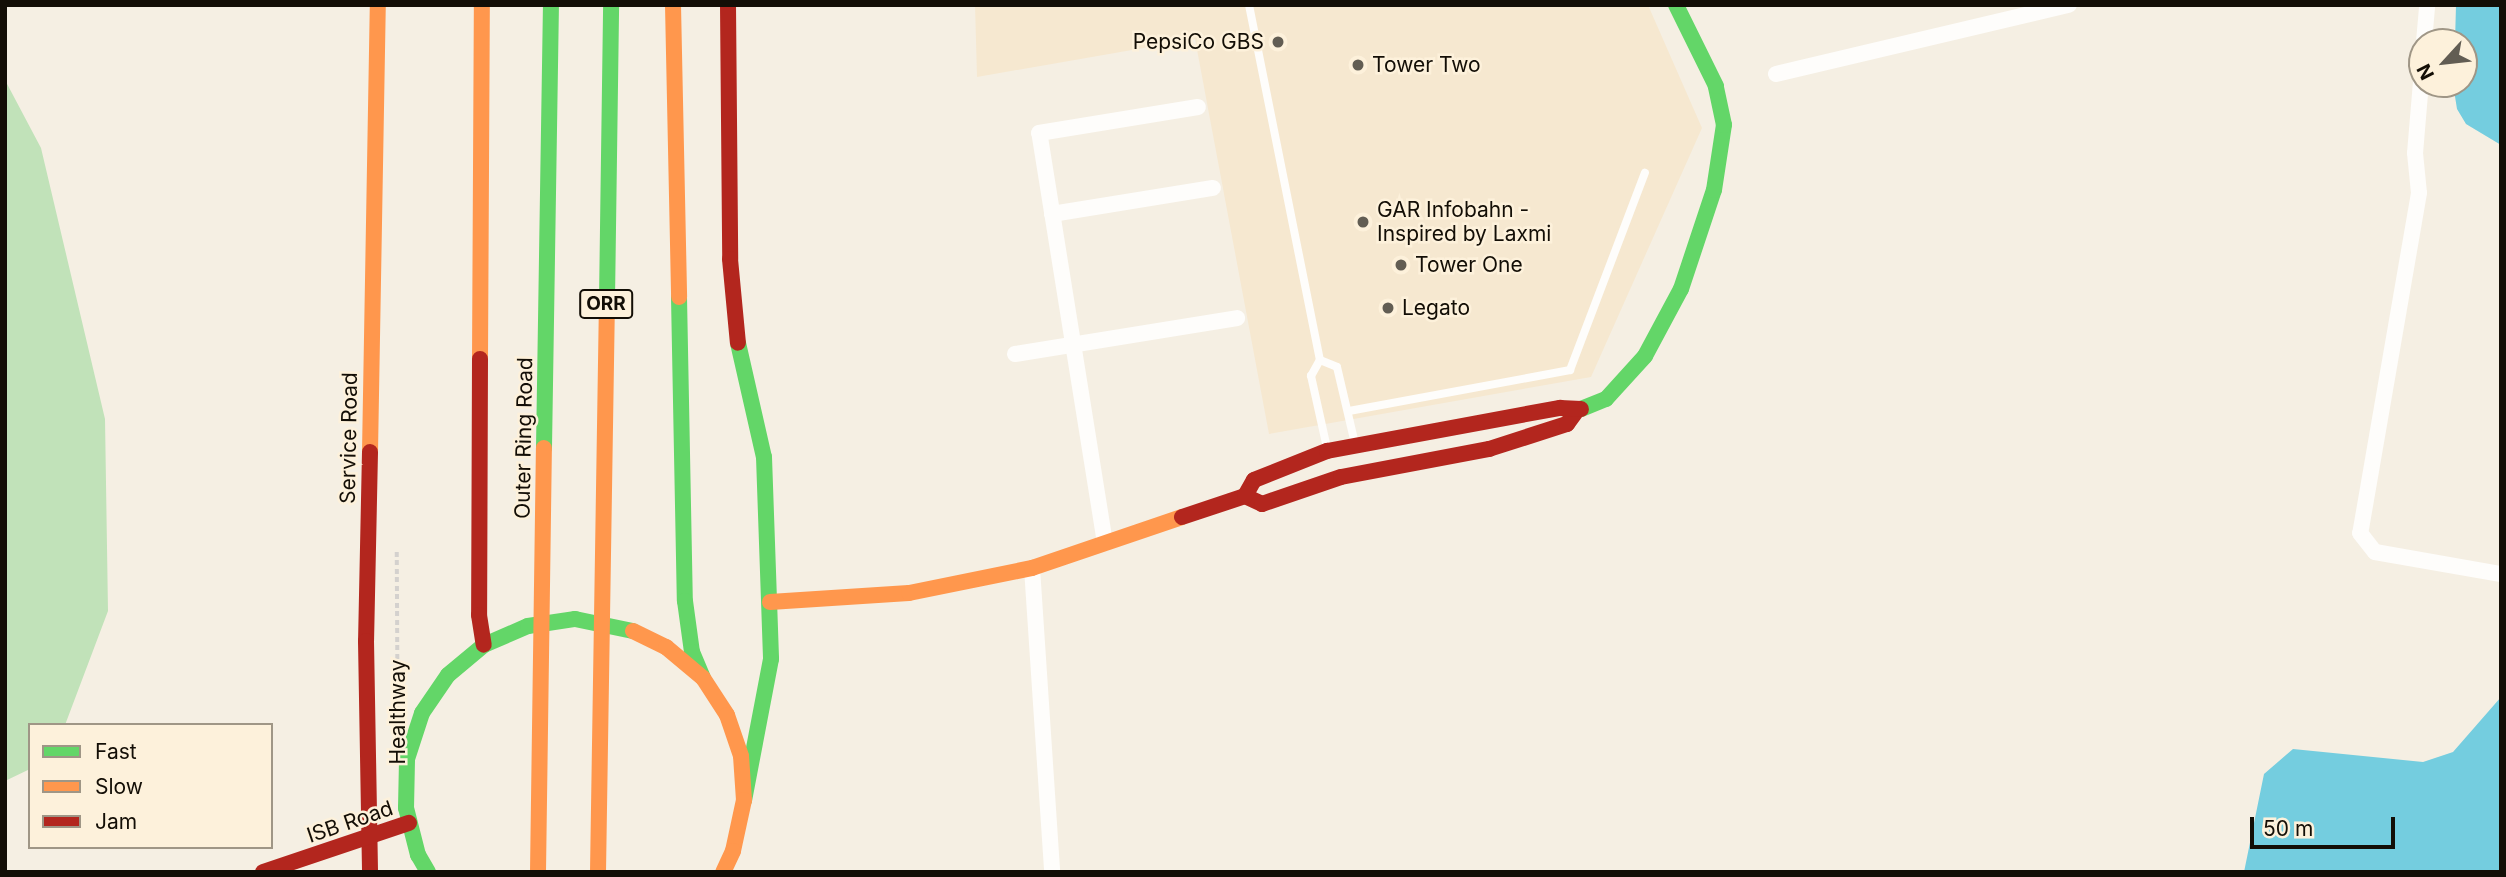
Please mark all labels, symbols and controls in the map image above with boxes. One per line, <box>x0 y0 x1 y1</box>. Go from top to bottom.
north arrow <box>2408 28 2478 98</box>
place label: PepsiCo GBS <box>1133 29 1264 55</box>
marker: PepsiCo GBS <box>1270 34 1286 50</box>
place label: Tower Two <box>1372 52 1481 78</box>
marker: Tower Two <box>1350 57 1366 73</box>
text: N <box>2412 60 2439 84</box>
place label: GAR Infobahn - Inspired by Laxmi <box>1377 197 1551 247</box>
marker: GAR Infobahn - Inspired by Laxmi <box>1355 214 1371 230</box>
place label: Tower One <box>1415 252 1523 278</box>
marker: Tower One <box>1393 257 1409 273</box>
road number: ORR <box>578 288 634 320</box>
place label: Legato <box>1402 295 1470 321</box>
marker: Legato <box>1380 300 1396 316</box>
street label: Outer Ring Road <box>510 357 538 519</box>
street label: Service Road <box>335 372 363 504</box>
street label: Healthway <box>385 660 411 764</box>
legend <box>28 723 273 849</box>
text: Fast <box>95 739 137 764</box>
text: Slow <box>95 774 143 799</box>
street label: ISB Road <box>304 796 396 848</box>
scale bar <box>2254 804 2399 848</box>
text: Jam <box>95 809 137 834</box>
text: 50 m <box>2263 816 2313 841</box>

